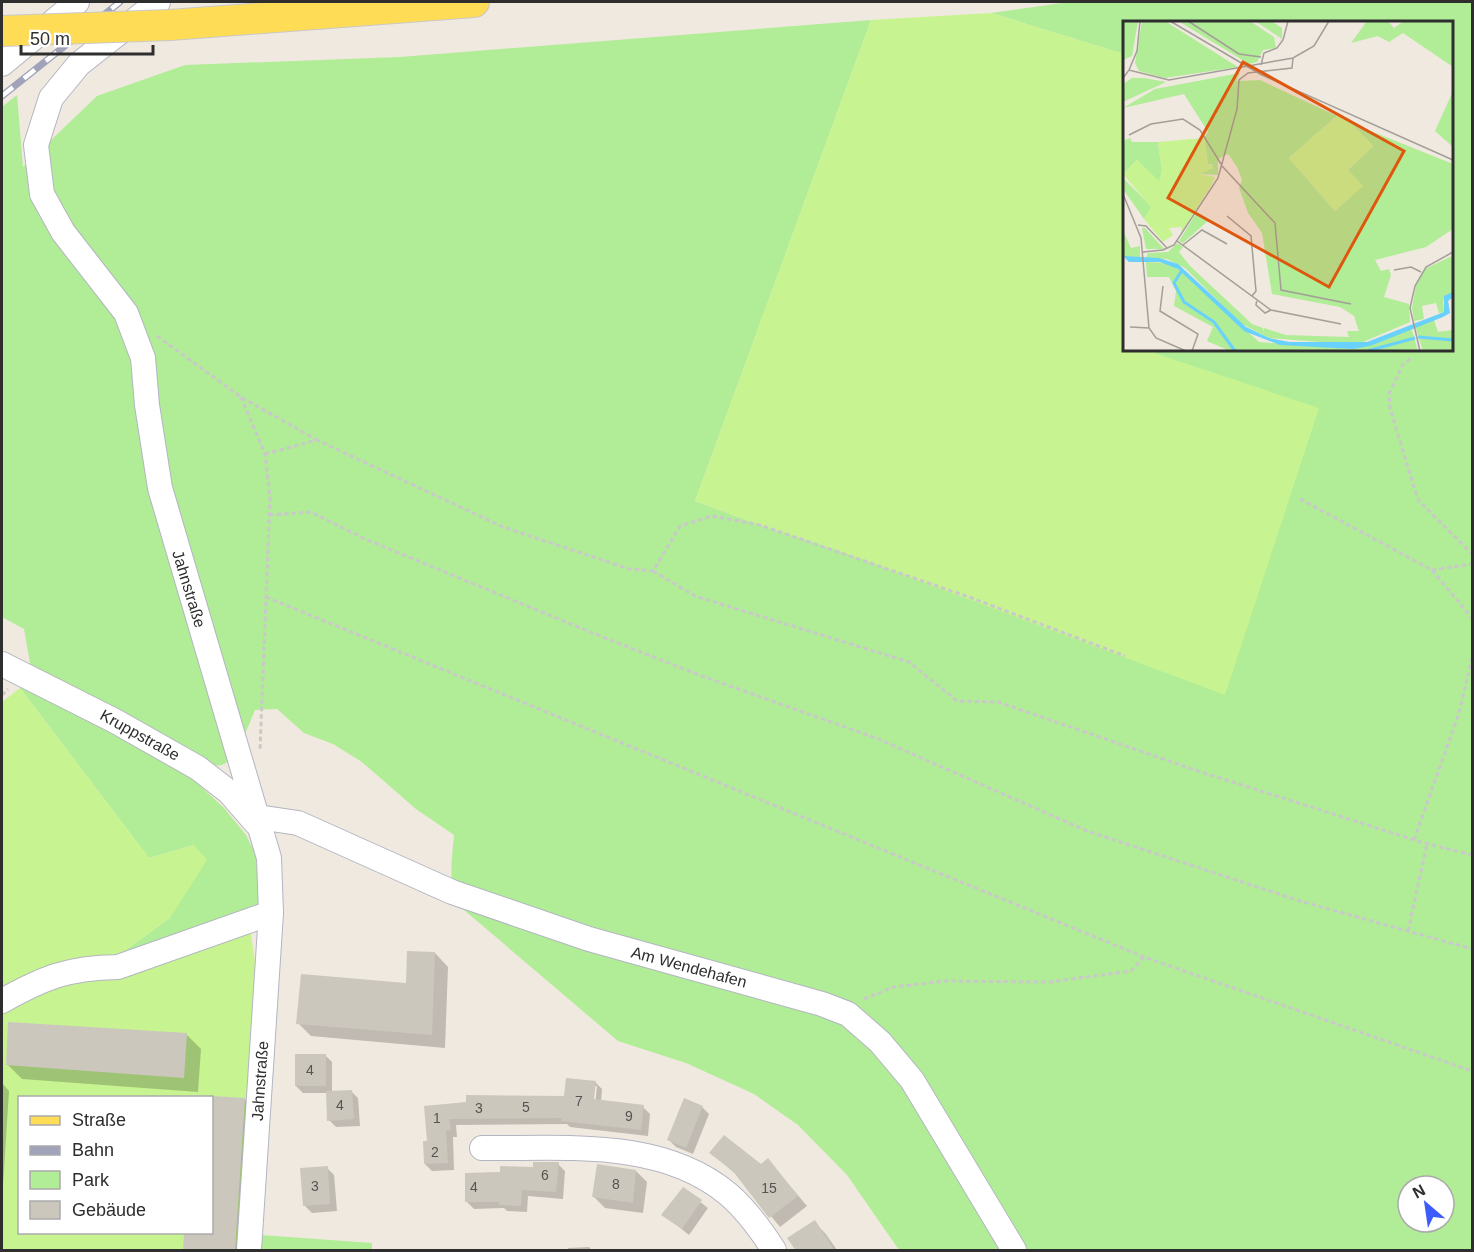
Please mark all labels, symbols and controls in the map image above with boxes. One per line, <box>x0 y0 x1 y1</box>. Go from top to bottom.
scale bar <box>21 18 153 56</box>
inset map <box>1123 21 1453 351</box>
text: 50 m <box>30 29 70 49</box>
street label: Jahnstraße <box>169 548 209 630</box>
street label: Kruppstraße <box>97 706 183 764</box>
street label: Am Wendehafen <box>629 943 749 991</box>
street label: Jahnstraße <box>249 1040 271 1122</box>
house number: 4 <box>306 1062 314 1078</box>
house number: 7 <box>575 1093 583 1109</box>
legend <box>18 1096 213 1234</box>
house number: 4 <box>336 1097 344 1113</box>
house number: 5 <box>522 1099 530 1115</box>
house number: 3 <box>475 1100 483 1116</box>
house number: 9 <box>625 1108 633 1124</box>
text: Straße <box>72 1110 126 1130</box>
house number: 1 <box>433 1110 441 1126</box>
text: Bahn <box>72 1140 114 1160</box>
house number: 2 <box>431 1144 439 1160</box>
house number: 6 <box>541 1167 549 1183</box>
text: Park <box>72 1170 110 1190</box>
north arrow <box>1396 1174 1456 1234</box>
house number: 8 <box>612 1176 620 1192</box>
house number: 3 <box>311 1178 319 1194</box>
house number: 4 <box>470 1179 478 1195</box>
house number: 15 <box>761 1180 777 1196</box>
text: N <box>1410 1181 1428 1202</box>
text: Gebäude <box>72 1200 146 1220</box>

